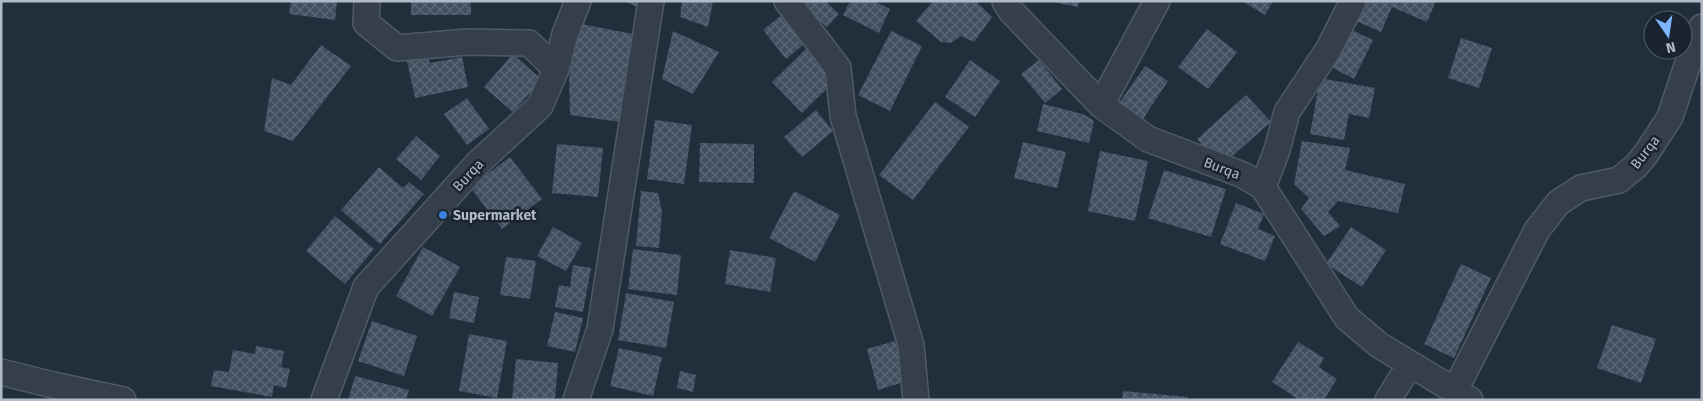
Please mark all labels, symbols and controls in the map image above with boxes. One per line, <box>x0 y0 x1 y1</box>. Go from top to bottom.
north arrow <box>1643 10 1693 60</box>
text: N <box>1664 38 1677 57</box>
street label: Burqa <box>1627 132 1664 172</box>
street label: Burqa <box>1201 154 1242 183</box>
street label: Burqa <box>449 156 487 195</box>
place label: Supermarket <box>453 207 537 224</box>
marker: Supermarket <box>437 209 449 221</box>

